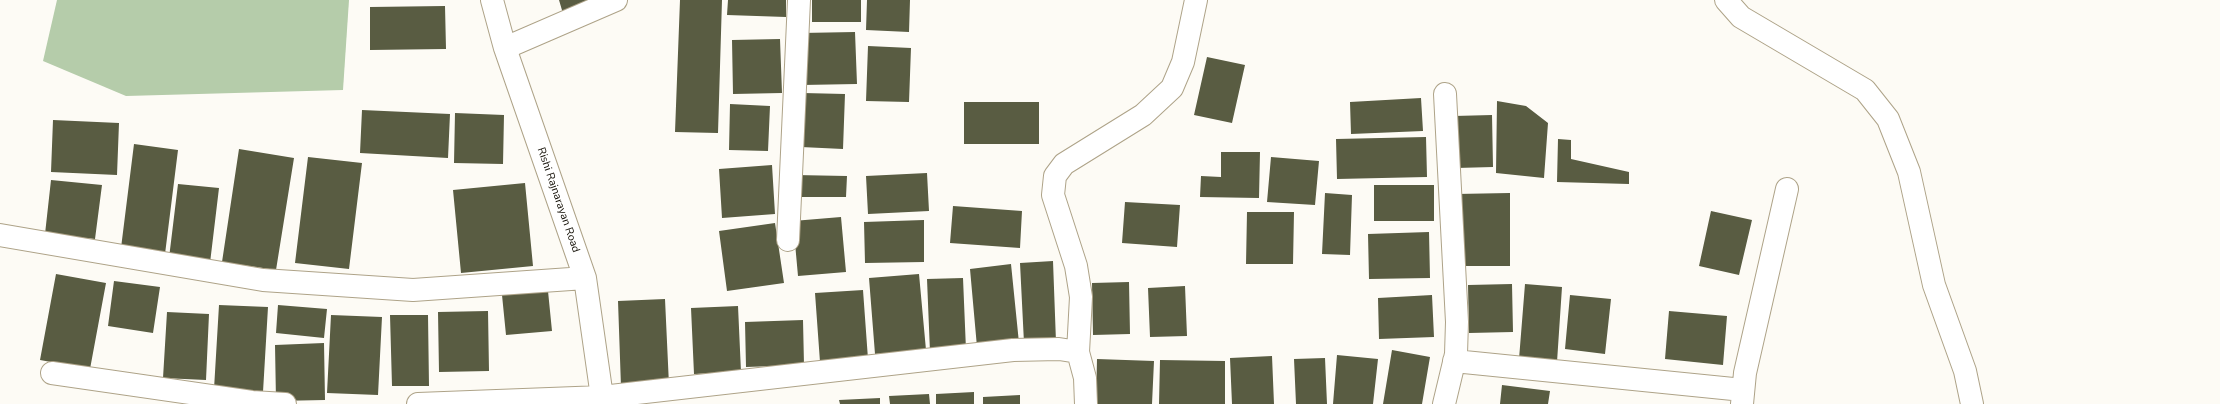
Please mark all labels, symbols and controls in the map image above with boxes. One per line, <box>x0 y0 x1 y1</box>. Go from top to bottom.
street label: Rishi Rajnarayan Road <box>534 146 582 254</box>

